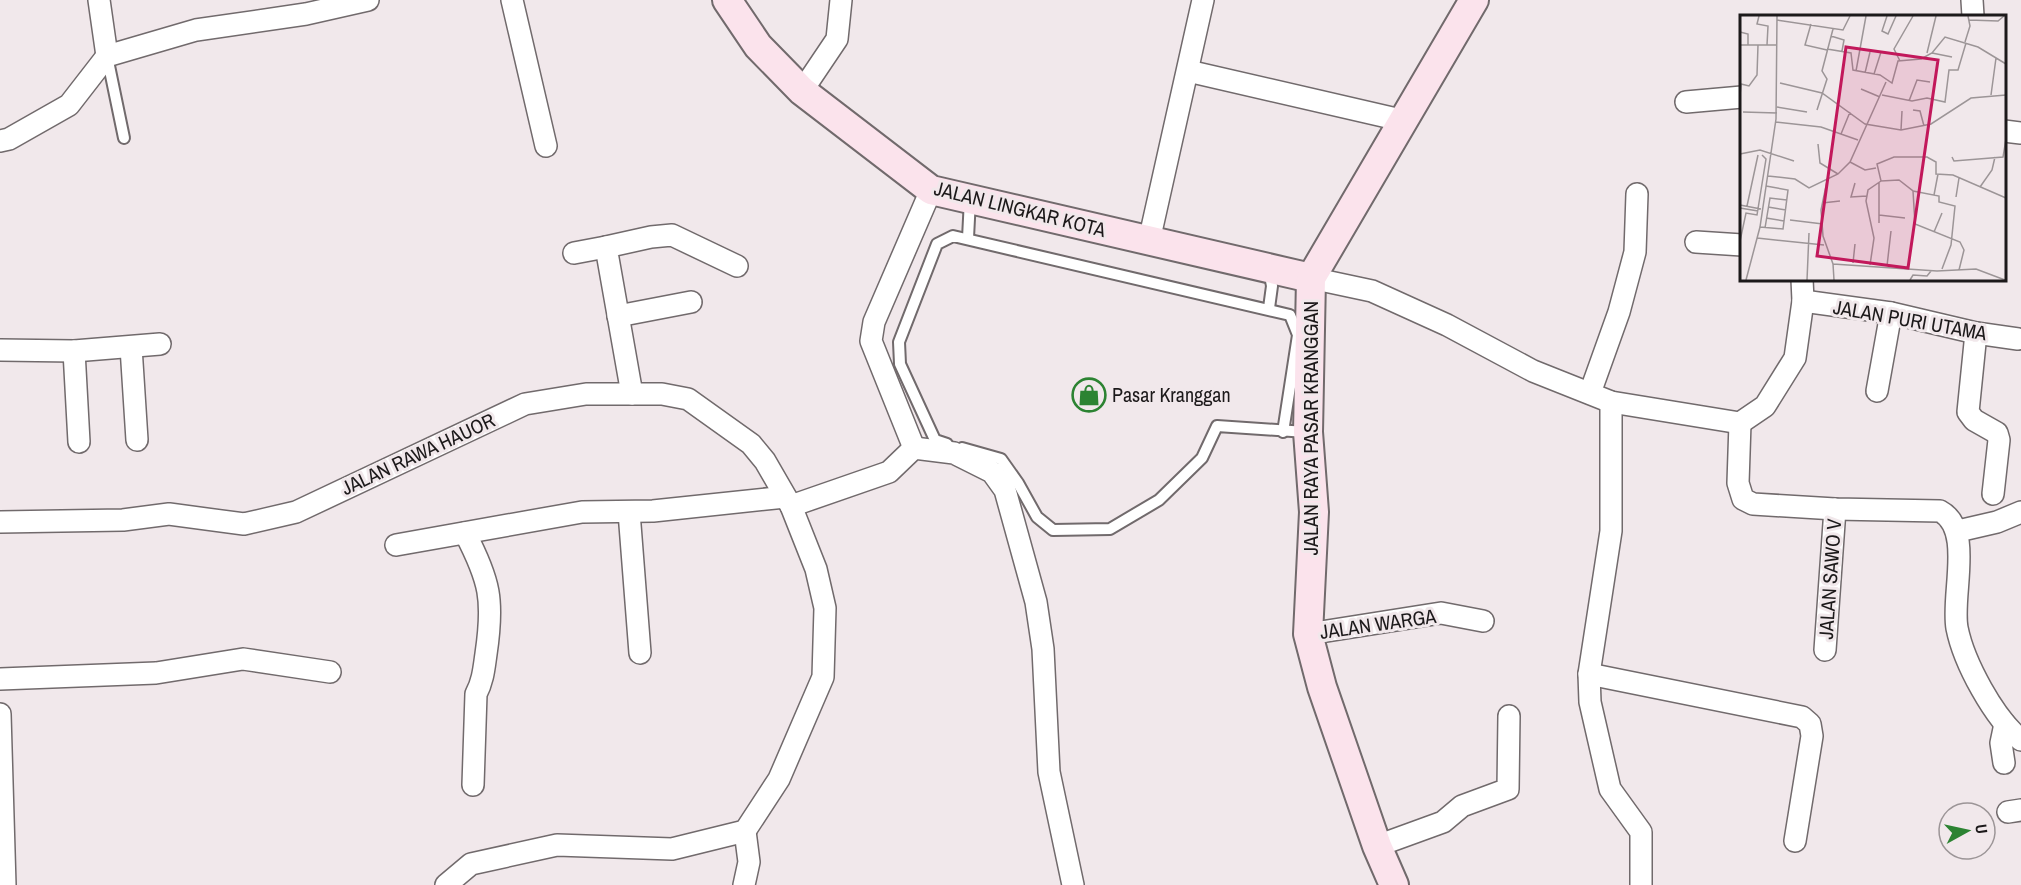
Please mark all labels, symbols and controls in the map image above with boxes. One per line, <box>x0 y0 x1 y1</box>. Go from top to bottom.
inset map <box>1740 15 2006 280</box>
street label: JALAN LINGKAR KOTA <box>932 174 1109 243</box>
street label: JALAN PURI UTAMA <box>1831 293 1989 346</box>
street label: JALAN RAYA PASAR KRANGGAN <box>1297 301 1324 555</box>
shop icon: Pasar Kranggan <box>1071 377 1107 413</box>
place label: Pasar Kranggan <box>1112 381 1231 408</box>
street label: JALAN RAWA HAUOR <box>337 406 499 501</box>
street label: JALAN SAWO V <box>1812 518 1847 640</box>
street label: JALAN WARGA <box>1318 602 1438 645</box>
north arrow <box>1937 801 1997 861</box>
text: U <box>1970 823 1993 835</box>

